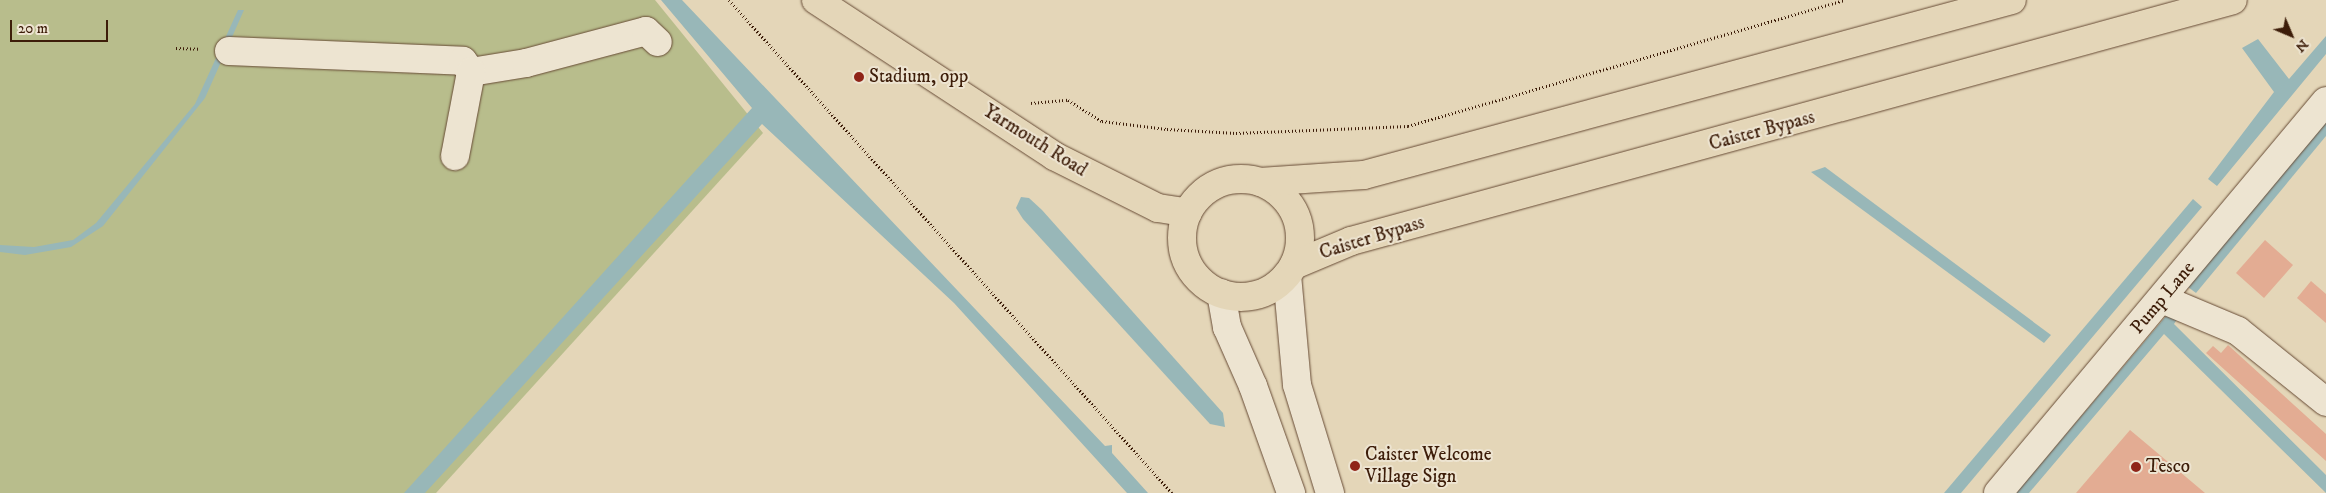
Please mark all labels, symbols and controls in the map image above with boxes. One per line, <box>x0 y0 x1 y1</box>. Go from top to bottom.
scale bar <box>12 10 110 42</box>
north arrow <box>2266 10 2316 60</box>
text: 20 m <box>18 19 48 38</box>
text: N <box>2291 35 2312 56</box>
place label: Stadium, opp <box>869 66 968 88</box>
marker: Stadium, opp <box>853 71 865 83</box>
street label: Yarmouth Road <box>979 100 1091 182</box>
street label: Caister Bypass <box>1707 106 1817 156</box>
street label: Caister Bypass <box>1317 211 1427 265</box>
street label: Pump Lane <box>2126 257 2200 339</box>
place label: Caister Welcome Village Sign <box>1365 444 1492 488</box>
place label: Tesco <box>2146 456 2190 478</box>
marker: Caister Welcome Village Sign <box>1349 460 1361 472</box>
marker: Tesco <box>2130 461 2142 473</box>

